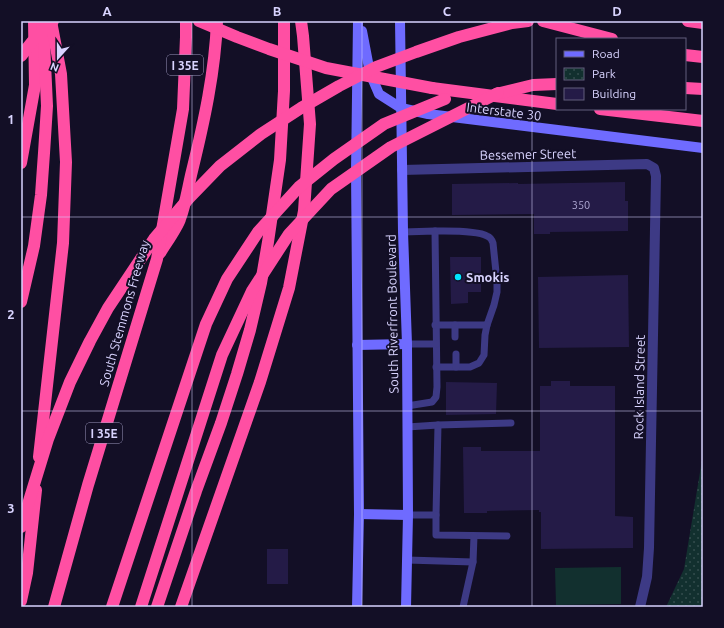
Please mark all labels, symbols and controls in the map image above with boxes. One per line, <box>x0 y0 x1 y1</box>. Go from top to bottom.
text: A <box>102 4 112 18</box>
text: B <box>273 4 282 18</box>
text: C <box>443 4 452 18</box>
text: D <box>612 4 622 18</box>
north arrow <box>38 38 78 78</box>
legend <box>556 38 686 110</box>
text: Road <box>592 47 620 60</box>
road number: I 35E <box>167 55 203 75</box>
text: N <box>48 60 60 74</box>
text: Park <box>592 67 616 80</box>
text: Building <box>592 87 636 100</box>
street label: Interstate 30 <box>466 99 542 123</box>
text: 1 <box>7 112 15 126</box>
street label: Bessemer Street <box>480 146 576 162</box>
house number: 350 <box>572 199 590 211</box>
street label: South Riverfront Boulevard <box>384 234 400 394</box>
street label: South Stemmons Freeway <box>96 238 152 388</box>
place label: Smokis <box>466 270 509 284</box>
marker: Smokis <box>453 272 463 282</box>
text: 2 <box>7 307 15 321</box>
street label: Rock Island Street <box>631 335 647 439</box>
road number: I 35E <box>86 423 122 443</box>
text: 3 <box>7 501 15 515</box>

